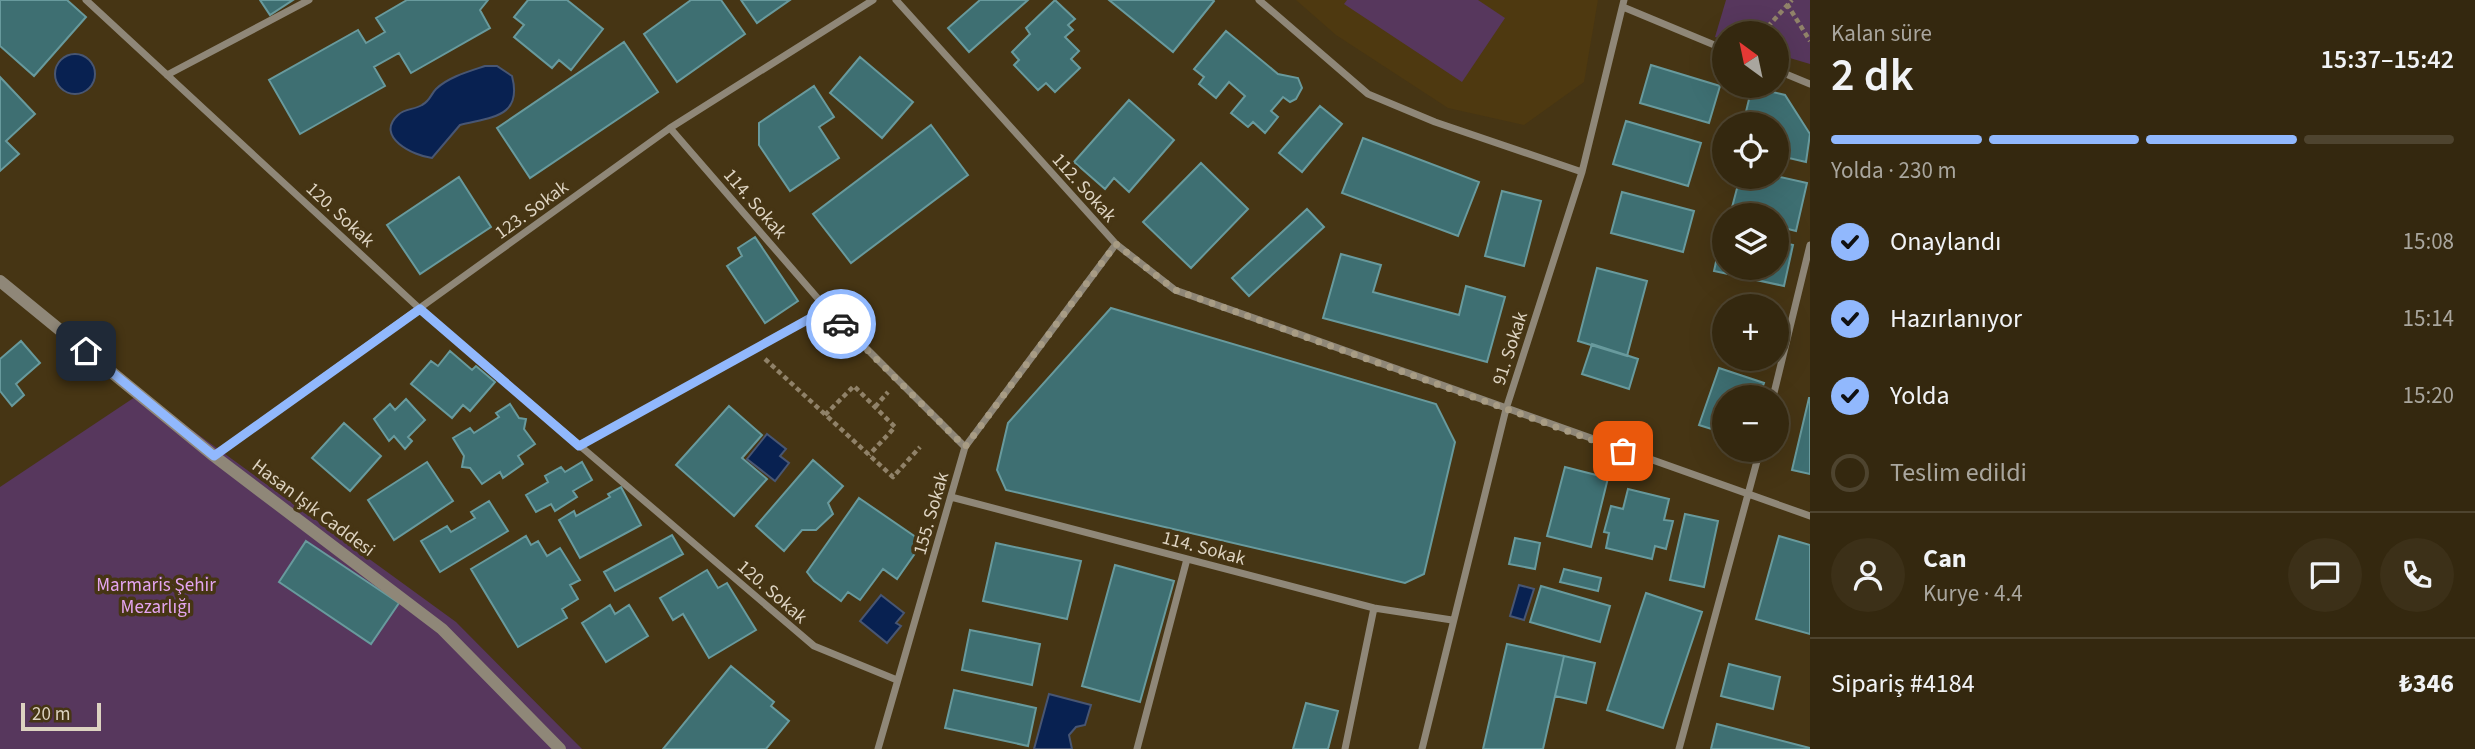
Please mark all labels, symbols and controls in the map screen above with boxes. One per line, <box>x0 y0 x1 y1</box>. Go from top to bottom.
text: Kalan süre <box>1831 17 1932 50</box>
north arrow <box>1712 21 1788 98</box>
map controls <box>1712 21 1789 462</box>
text: 15:37–15:42 <box>2321 41 2454 78</box>
text: 2 dk <box>1831 43 1914 108</box>
button: locate <box>1712 112 1789 189</box>
street label: 112. Sokak <box>1045 147 1123 229</box>
text: Yolda · 230 m <box>1831 154 1957 187</box>
street label: 114. Sokak <box>717 163 793 246</box>
street label: 123. Sokak <box>489 174 575 246</box>
street label: 120. Sokak <box>299 176 381 255</box>
button: layers <box>1712 203 1789 280</box>
icon: check <box>1831 223 1869 261</box>
text: Onaylandı <box>1890 223 2002 260</box>
text: 15:08 <box>2403 225 2454 258</box>
courier <box>806 289 876 359</box>
button: + <box>1712 294 1789 371</box>
icon: check <box>1831 300 1869 338</box>
text: Hazırlanıyor <box>1890 300 2022 337</box>
text: 15:14 <box>2403 302 2454 335</box>
icon: car <box>822 305 860 343</box>
street label: 91. Sokak <box>1486 308 1535 389</box>
pin <box>56 321 116 381</box>
icon: home <box>67 332 105 370</box>
icon: check <box>1831 377 1869 415</box>
text: Yolda <box>1890 377 1950 414</box>
text: 15:20 <box>2403 379 2454 412</box>
button: − <box>1712 385 1789 462</box>
pin <box>1593 421 1653 481</box>
icon: bag <box>1604 432 1642 470</box>
street label: Hasan Işık Caddesi <box>246 453 380 564</box>
text: Teslim edildi <box>1890 454 2027 491</box>
street label: 155. Sokak <box>907 468 956 558</box>
street label: 114. Sokak <box>1159 524 1249 573</box>
button: person <box>1831 538 1905 612</box>
button: chat <box>2288 538 2362 612</box>
button: phone <box>2380 538 2454 612</box>
text: Can <box>1923 540 1967 577</box>
street label: 120. Sokak <box>731 554 814 631</box>
park label: Marmaris Şehir Mezarlığı <box>96 572 216 621</box>
text: Kurye · 4.4 <box>1923 577 2023 610</box>
text: Sipariş #4184 <box>1831 665 1975 702</box>
text: ₺346 <box>2399 665 2454 702</box>
scale bar <box>21 700 102 732</box>
text: 20 m <box>32 701 70 728</box>

